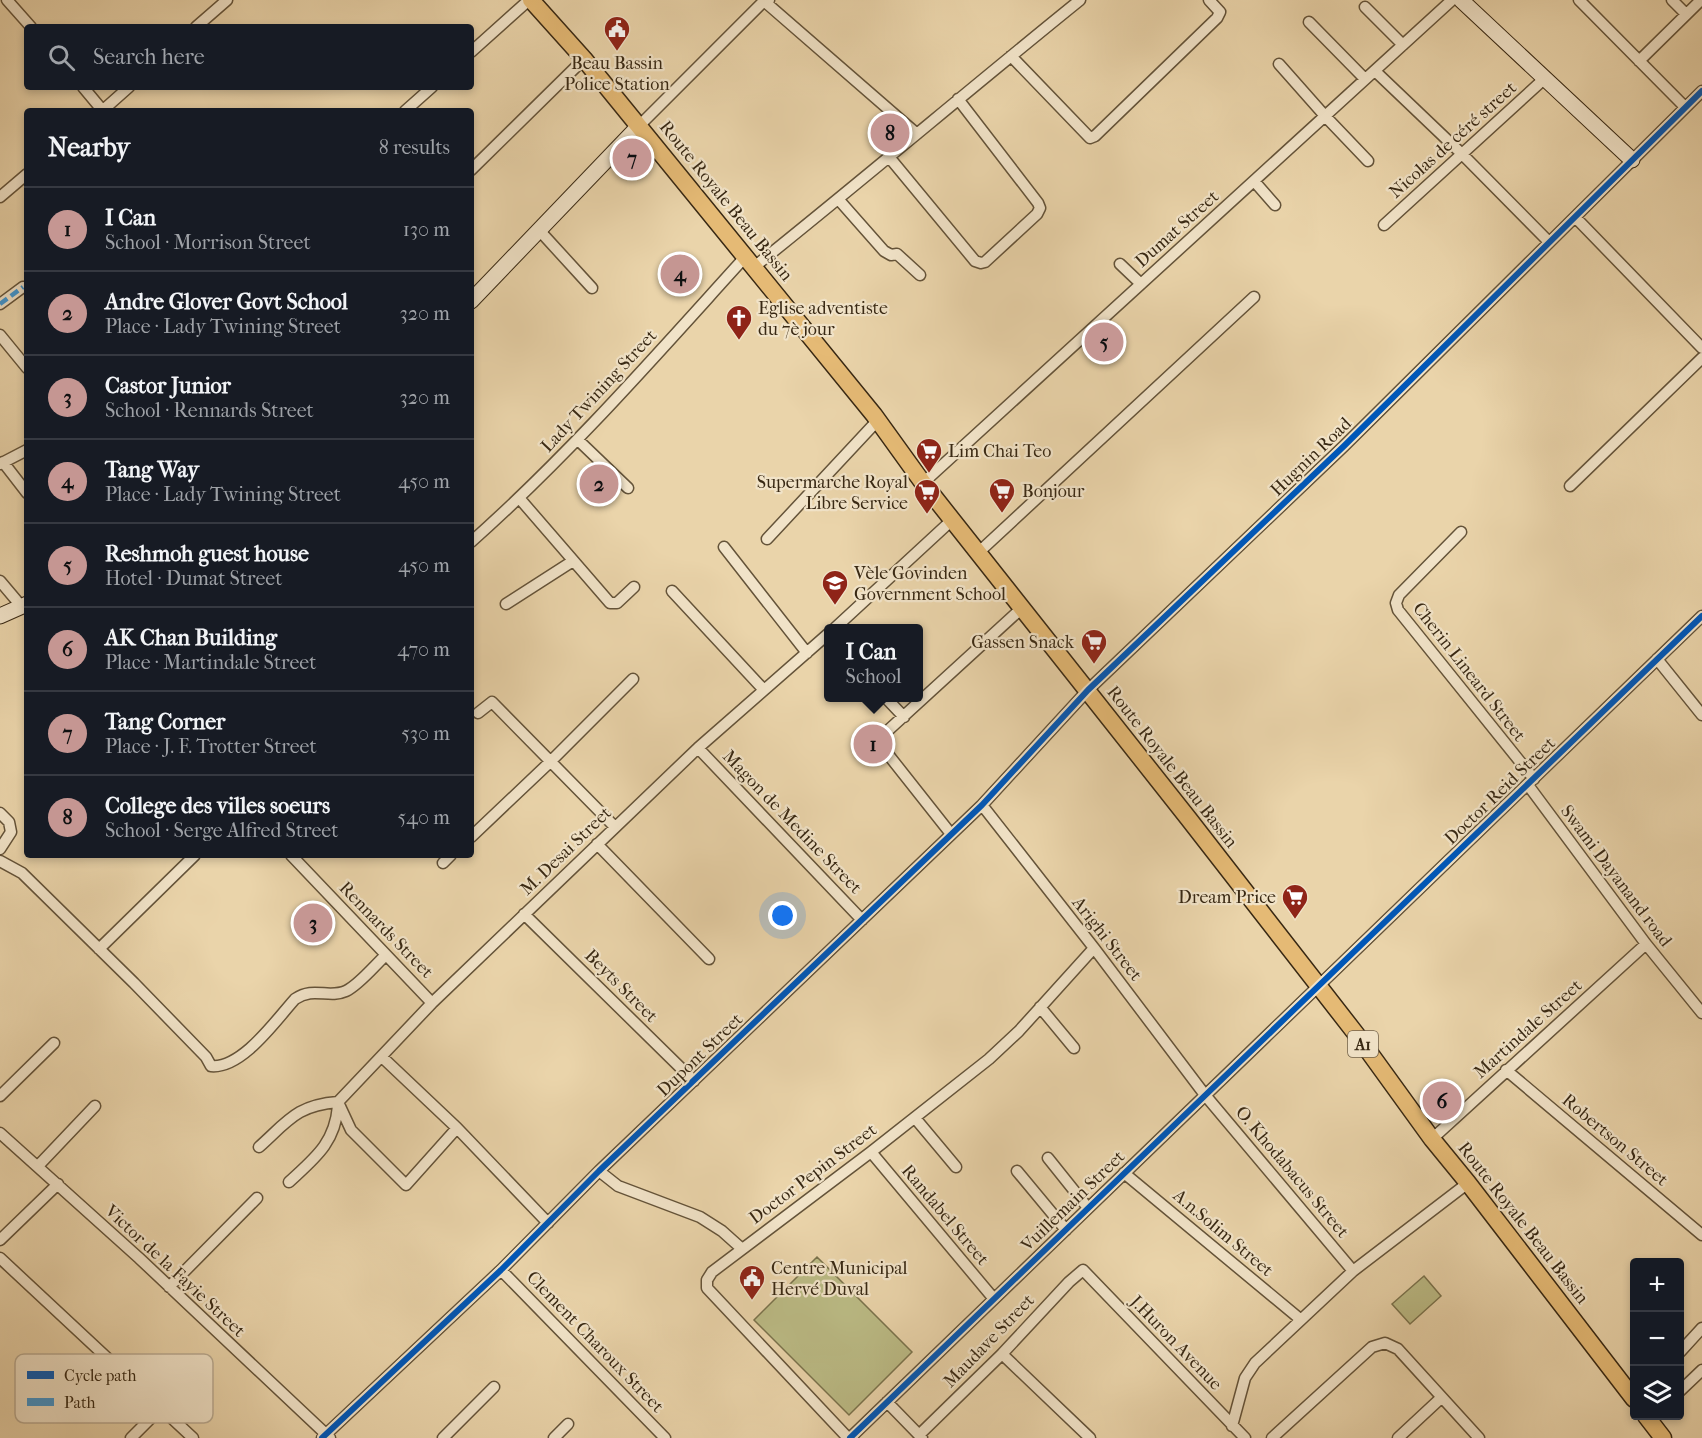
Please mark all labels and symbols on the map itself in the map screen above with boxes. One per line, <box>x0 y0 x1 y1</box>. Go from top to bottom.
public building icon: Beau Bassin Police Station <box>602 14 632 52</box>
place label: Beau Bassin Police Station <box>564 53 670 95</box>
street label: Nicolas de céré street <box>1385 77 1521 203</box>
pin: 8 <box>870 110 910 156</box>
street label: Route Royale Beau Bassin <box>655 117 797 286</box>
pin: 7 <box>612 136 652 180</box>
street label: Dumat Street <box>1131 186 1223 272</box>
pin: 4 <box>660 252 700 296</box>
place label: Eglise adventiste du 7è jour <box>758 298 888 340</box>
church icon: Eglise adventiste du 7è jour <box>724 303 754 341</box>
pin: 5 <box>1084 320 1124 364</box>
street label: Lady Twining Street <box>537 325 662 457</box>
street label: Hugnin Road <box>1266 413 1356 501</box>
supermarket icon: Lim Chai Teo <box>914 436 944 474</box>
place label: Lim Chai Teo <box>948 441 1051 462</box>
pin: 2 <box>580 462 618 506</box>
place label: Supermarche Royal Libre Service <box>757 472 908 514</box>
supermarket icon: Bonjour <box>987 476 1017 514</box>
supermarket icon: Supermarche Royal Libre Service <box>912 477 942 515</box>
place label: Bonjour <box>1022 481 1085 502</box>
place label: Vèle Govinden Government School <box>853 563 1006 605</box>
school or university icon: Vèle Govinden Government School <box>820 568 850 606</box>
street label: Cherin Lineard Street <box>1408 598 1530 746</box>
supermarket icon: Gassen Snack <box>1079 627 1109 665</box>
place label: Gassen Snack <box>971 632 1075 653</box>
street label: Route Royale Beau Bassin <box>1102 682 1242 853</box>
pin: 1 <box>854 722 892 766</box>
street label: Doctor Reid Street <box>1440 732 1560 849</box>
street label: Magon de Medine Street <box>718 746 866 898</box>
street label: Swami Dayanand road <box>1556 801 1676 951</box>
street label: M. Desai Street <box>516 802 616 900</box>
street label: Rennards Street <box>335 877 438 983</box>
supermarket icon: Dream Price <box>1280 882 1310 920</box>
place label: Dream Price <box>1178 887 1276 908</box>
street label: Arighi Street <box>1067 892 1147 986</box>
pin: 3 <box>294 900 332 946</box>
your location <box>768 901 797 930</box>
street label: Beyts Street <box>580 945 662 1027</box>
street label: Martindale Street <box>1470 975 1587 1083</box>
street label: Dupont Street <box>653 1009 748 1101</box>
road number: A1 <box>1348 1031 1378 1057</box>
pin: 6 <box>1422 1078 1462 1124</box>
street label: Robertson Street <box>1558 1090 1673 1191</box>
street label: O. Khodabacus Street <box>1231 1102 1354 1243</box>
street label: Doctor Pepin Street <box>745 1119 881 1229</box>
street label: Route Royale Beau Bassin <box>1453 1138 1593 1309</box>
street label: Vuillemain Street <box>1016 1146 1130 1256</box>
street label: Randabel Street <box>897 1160 994 1270</box>
street label: A.n.Solim Street <box>1168 1184 1278 1281</box>
street label: Victor de la Fayie Street <box>100 1200 250 1342</box>
place label: Centre Municipal Hervé Duval <box>771 1258 908 1300</box>
public building icon: Centre Municipal Hervé Duval <box>737 1263 767 1301</box>
street label: Clement Charoux Street <box>522 1267 668 1417</box>
street label: Maudave Street <box>939 1290 1039 1392</box>
street label: J.Huron Avenue <box>1124 1290 1226 1395</box>
legend <box>15 1354 213 1423</box>
text: Cycle path <box>64 1366 136 1385</box>
text: Path <box>64 1393 96 1412</box>

